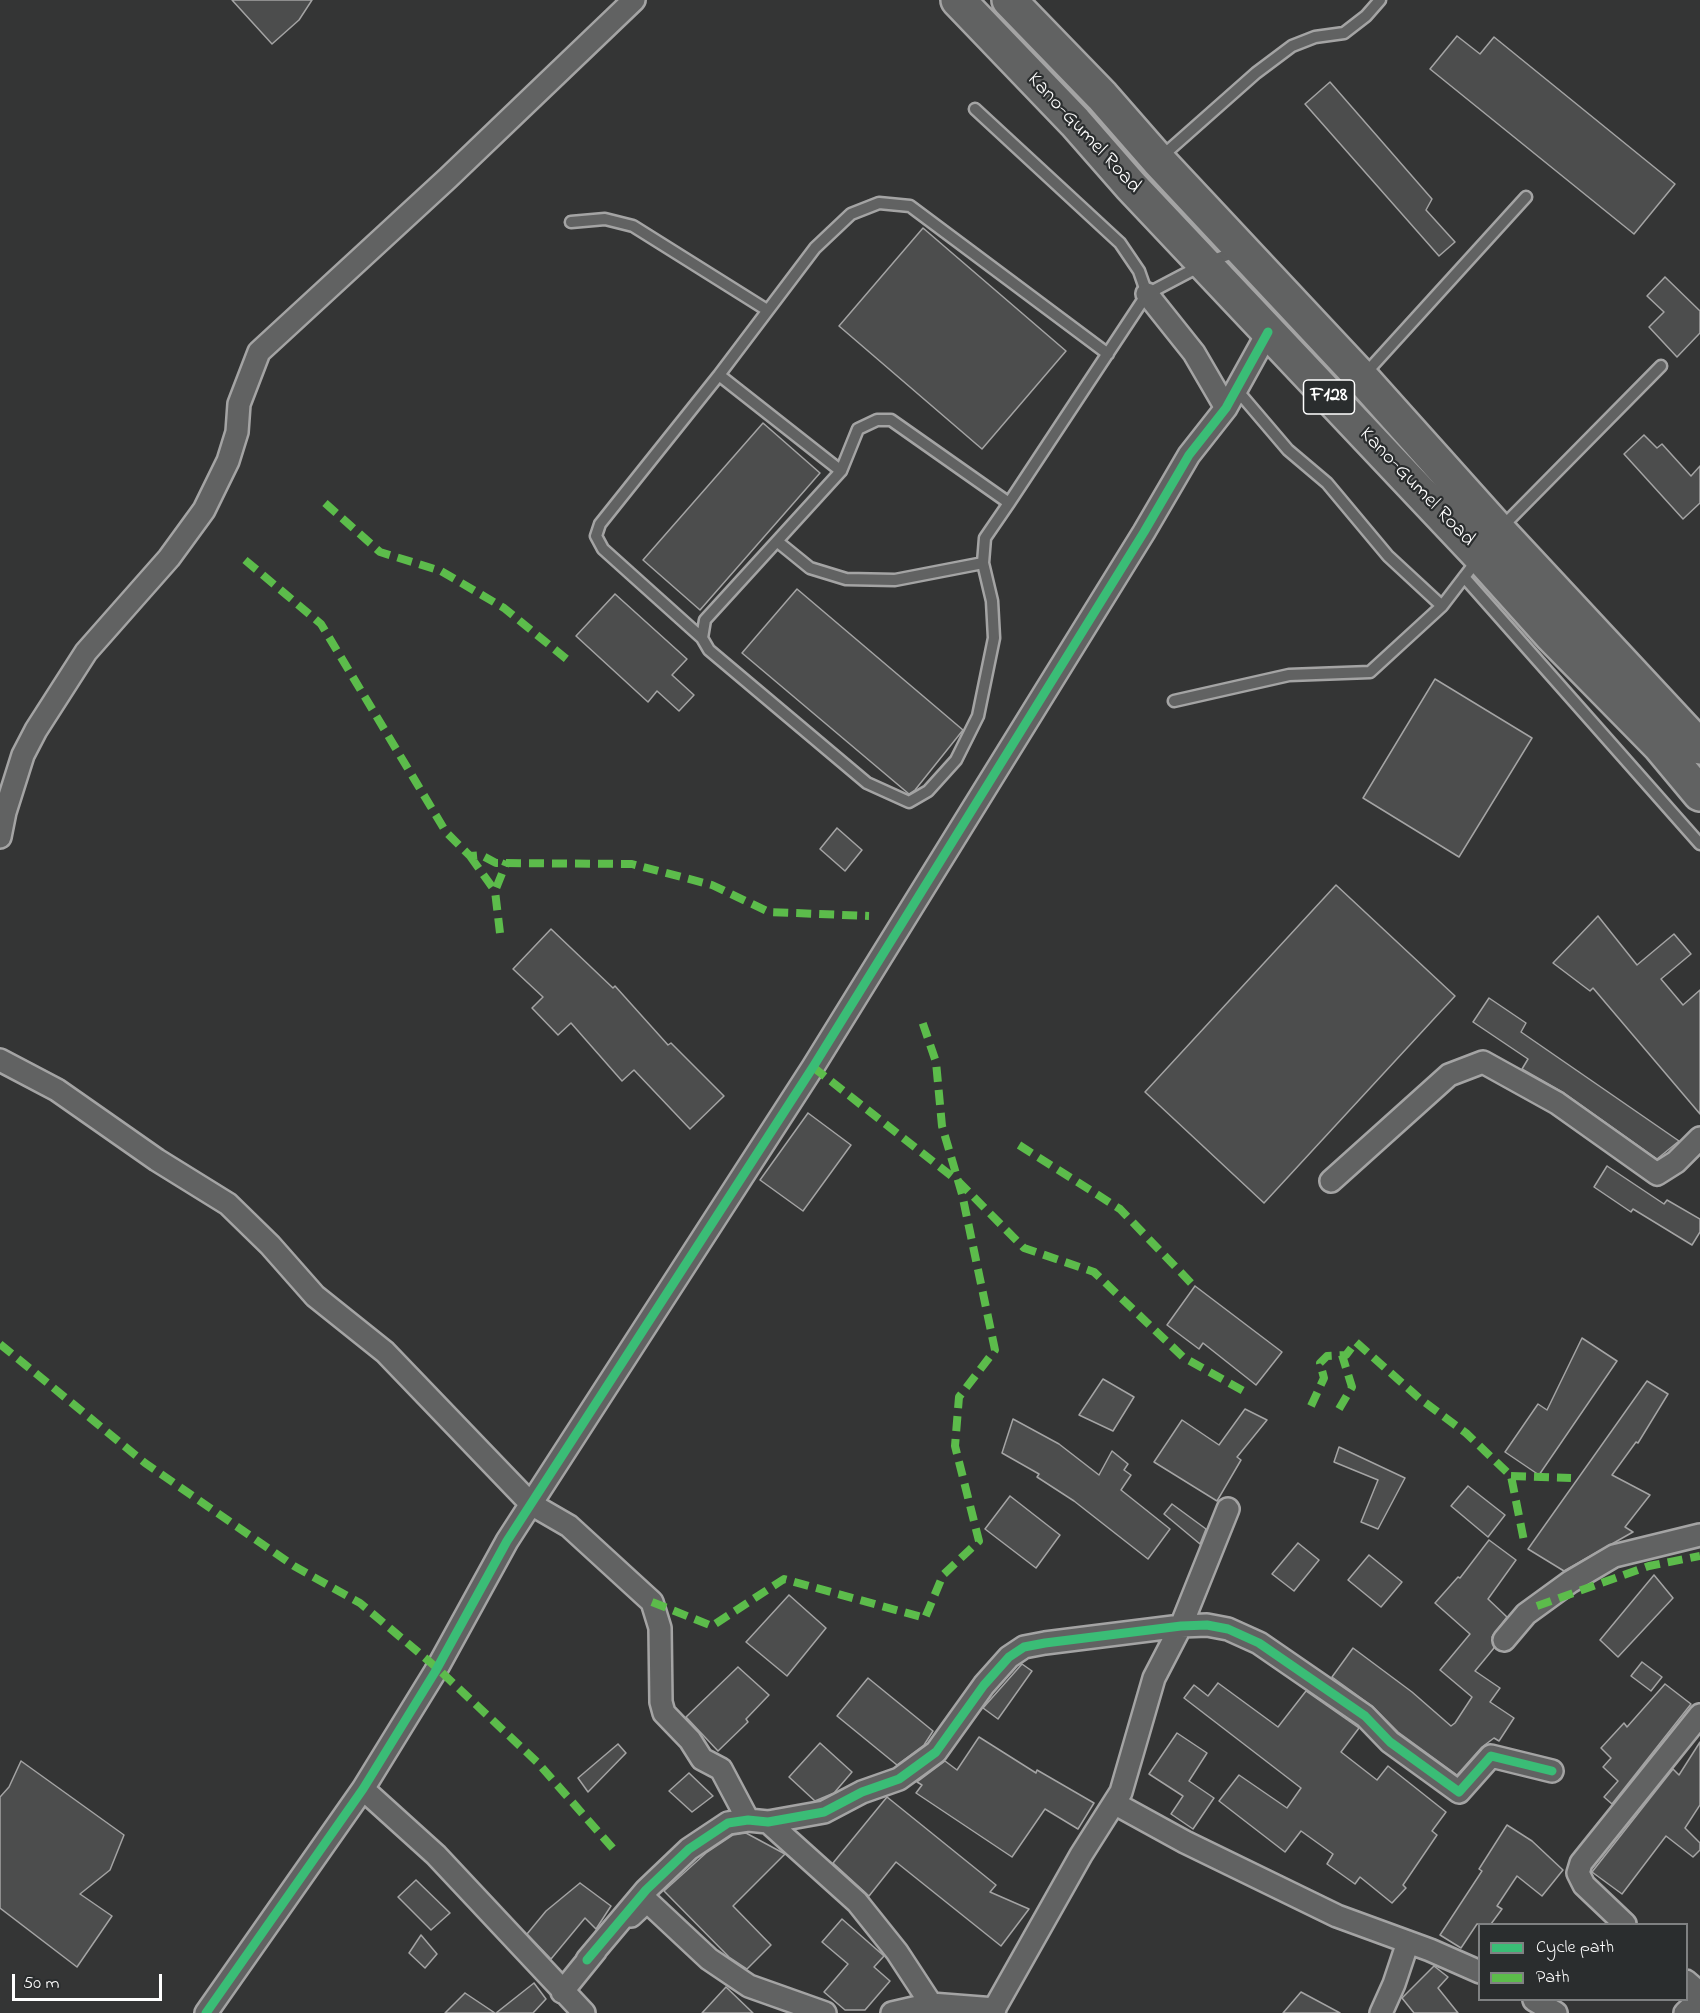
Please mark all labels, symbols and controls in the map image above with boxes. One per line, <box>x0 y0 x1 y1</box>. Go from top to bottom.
street label: Kano-Gumel Road <box>1021 68 1145 200</box>
road number: F128 <box>1304 380 1354 414</box>
street label: Kano-Gumel Road <box>1353 423 1479 553</box>
legend <box>1478 1923 1688 2001</box>
text: Cycle path <box>1536 1935 1614 1961</box>
scale bar <box>15 1962 165 2000</box>
text: Path <box>1536 1965 1570 1991</box>
text: 50 m <box>23 1971 60 1997</box>

